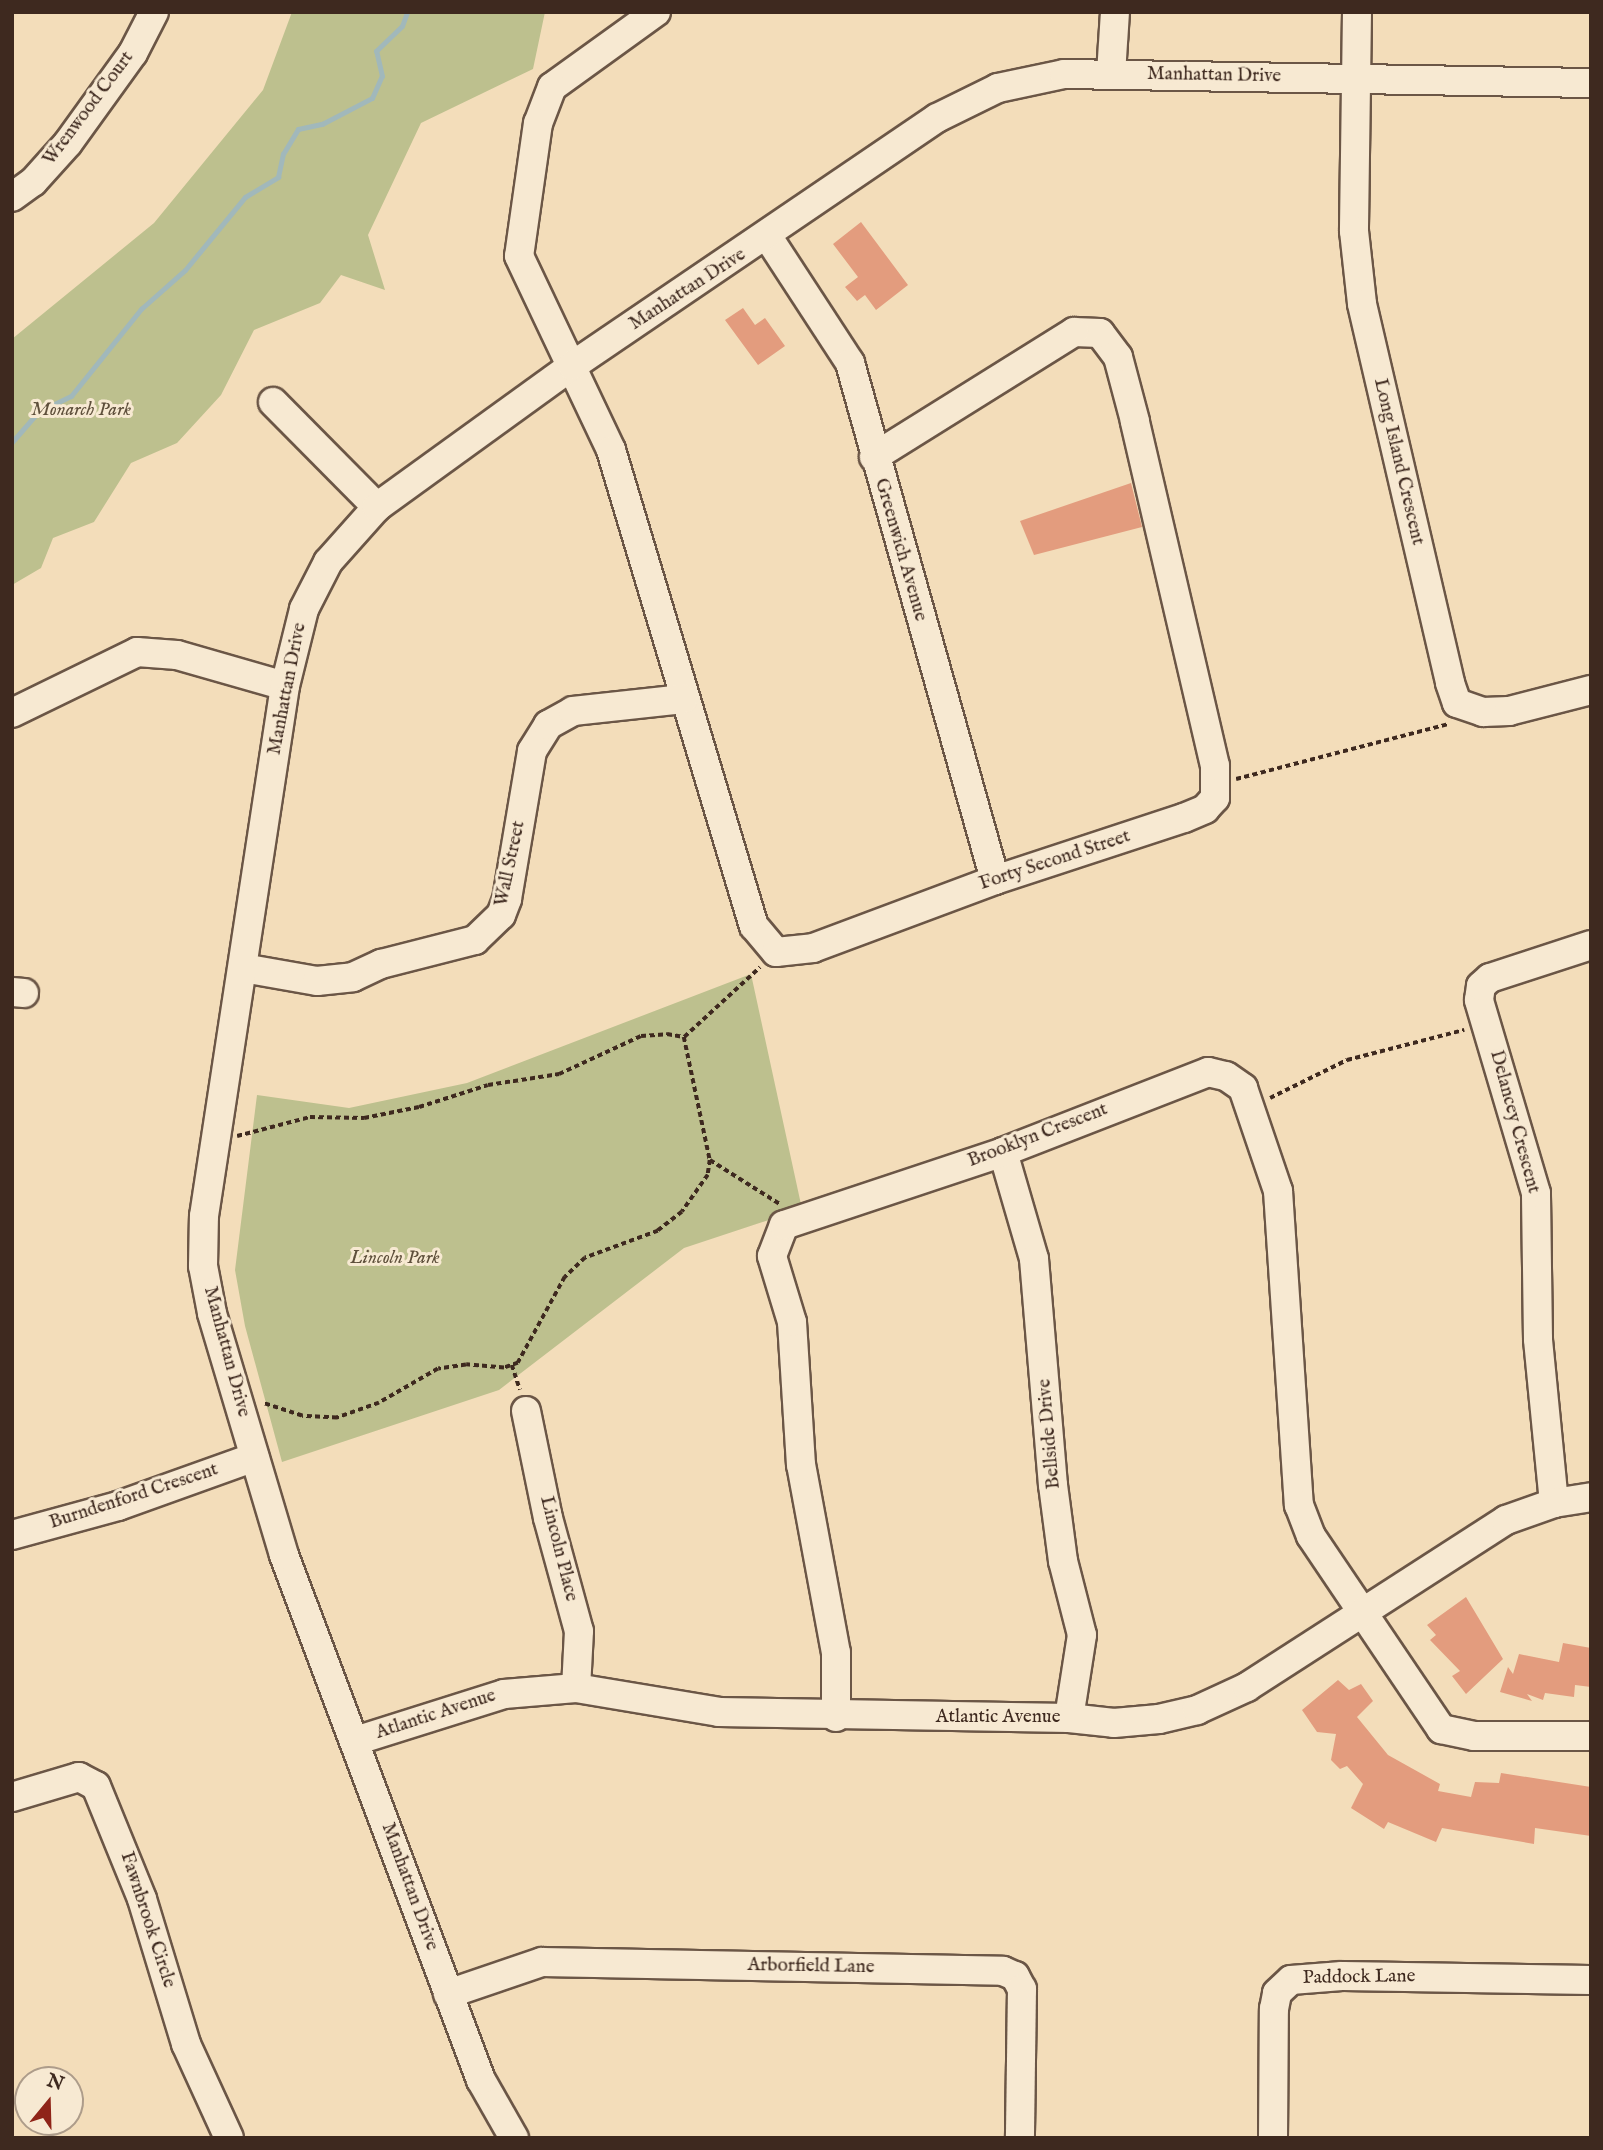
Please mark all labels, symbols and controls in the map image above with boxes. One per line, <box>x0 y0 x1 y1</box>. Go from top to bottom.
street label: Wrenwood Court <box>39 47 139 171</box>
street label: Manhattan Drive <box>1147 63 1281 89</box>
street label: Manhattan Drive <box>625 244 751 336</box>
street label: Long Island Crescent <box>1368 376 1428 548</box>
park label: Monarch Park <box>31 400 131 422</box>
street label: Greenwich Avenue <box>869 476 931 624</box>
street label: Manhattan Drive <box>264 621 312 757</box>
street label: Wall Street <box>491 819 531 909</box>
street label: Forty Second Street <box>977 826 1133 896</box>
street label: Delancey Crescent <box>1484 1048 1544 1196</box>
street label: Brooklyn Crescent <box>965 1099 1111 1173</box>
park label: Lincoln Park <box>350 1248 440 1270</box>
street label: Manhattan Drive <box>198 1284 254 1420</box>
street label: Bellside Drive <box>1034 1378 1066 1490</box>
street label: Burndenford Crescent <box>47 1459 221 1535</box>
street label: Lincoln Place <box>534 1494 582 1604</box>
street label: Atlantic Avenue <box>373 1685 499 1745</box>
street label: Atlantic Avenue <box>936 1707 1060 1729</box>
street label: Manhattan Drive <box>375 1820 443 1954</box>
street label: Fawnbrook Circle <box>114 1849 180 1991</box>
street label: Arborfield Lane <box>747 1954 875 1980</box>
street label: Paddock Lane <box>1303 1966 1415 1990</box>
north arrow <box>14 2066 84 2136</box>
text: N <box>43 2069 67 2097</box>

